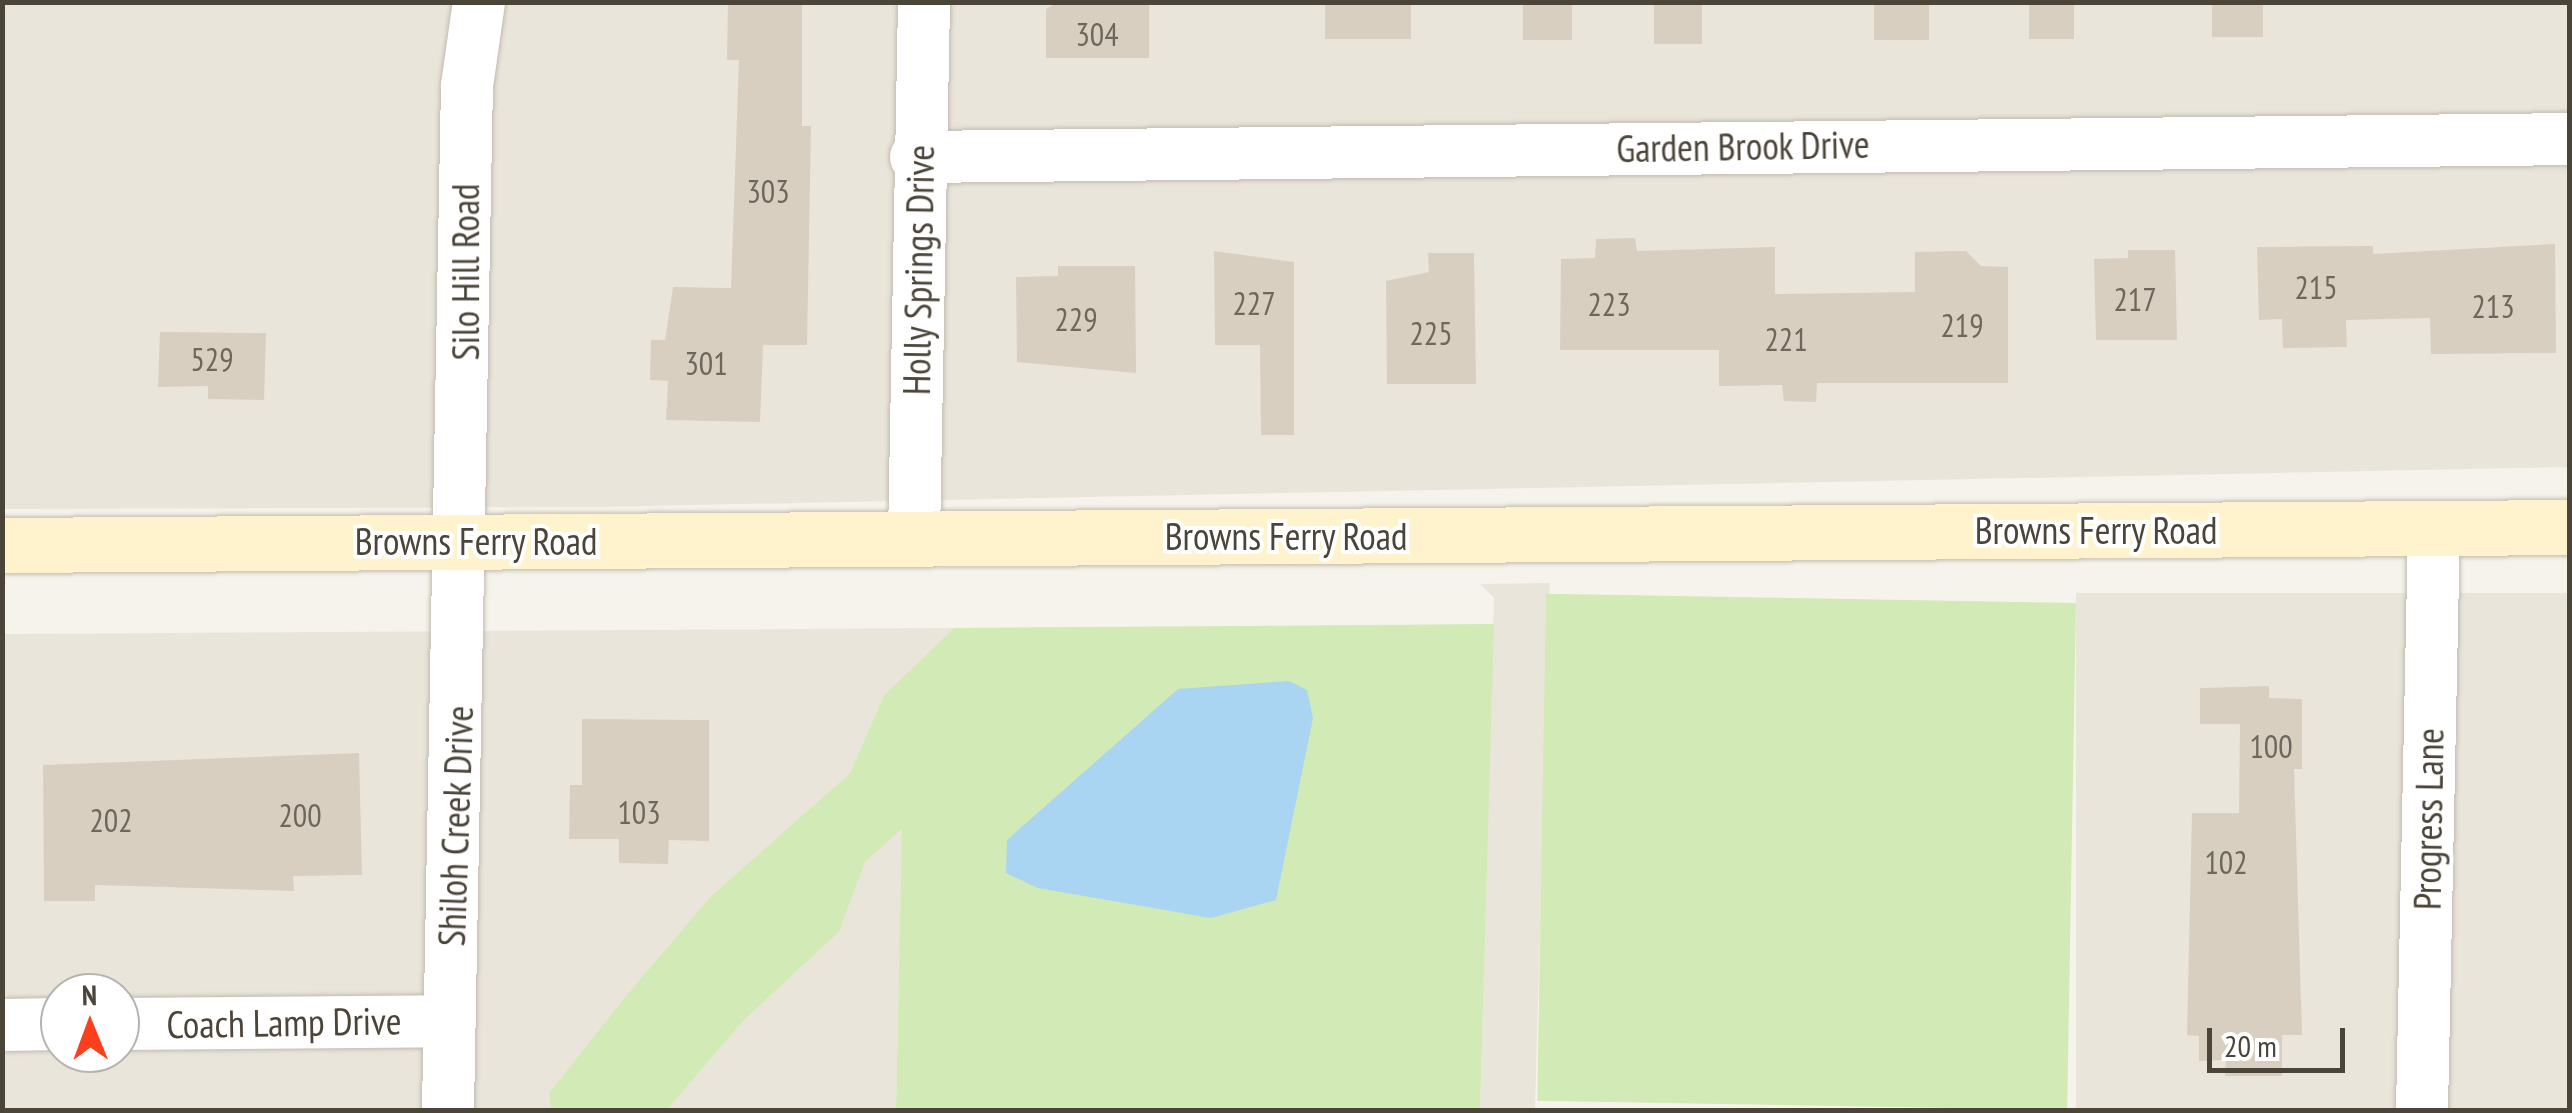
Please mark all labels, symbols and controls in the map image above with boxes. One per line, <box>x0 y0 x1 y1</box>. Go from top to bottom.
house number: 304 <box>1075 15 1119 53</box>
street label: Garden Brook Drive <box>1616 121 1870 171</box>
street label: Holly Springs Drive <box>893 144 943 396</box>
house number: 303 <box>746 172 790 210</box>
street label: Silo Hill Road <box>442 183 488 361</box>
house number: 215 <box>2294 268 2338 306</box>
house number: 217 <box>2113 280 2157 318</box>
house number: 227 <box>1232 284 1276 322</box>
house number: 223 <box>1587 285 1631 323</box>
house number: 213 <box>2471 287 2515 325</box>
house number: 229 <box>1054 300 1098 338</box>
house number: 219 <box>1940 306 1984 344</box>
house number: 225 <box>1409 314 1453 352</box>
house number: 221 <box>1764 320 1808 358</box>
house number: 529 <box>190 340 234 378</box>
house number: 301 <box>684 344 728 382</box>
street label: Browns Ferry Road <box>1974 507 2218 553</box>
street label: Browns Ferry Road <box>1164 513 1408 559</box>
street label: Browns Ferry Road <box>354 518 598 564</box>
street label: Shiloh Creek Drive <box>428 705 482 947</box>
house number: 100 <box>2249 727 2293 765</box>
street label: Progress Lane <box>2404 728 2452 910</box>
house number: 103 <box>617 793 661 831</box>
house number: 200 <box>278 796 322 834</box>
house number: 202 <box>89 801 133 839</box>
house number: 102 <box>2204 843 2248 881</box>
north arrow <box>40 973 140 1073</box>
text: N <box>82 976 97 1013</box>
street label: Coach Lamp Drive <box>166 997 402 1047</box>
scale bar <box>2212 1008 2350 1070</box>
text: 20 m <box>2224 1026 2277 1065</box>

